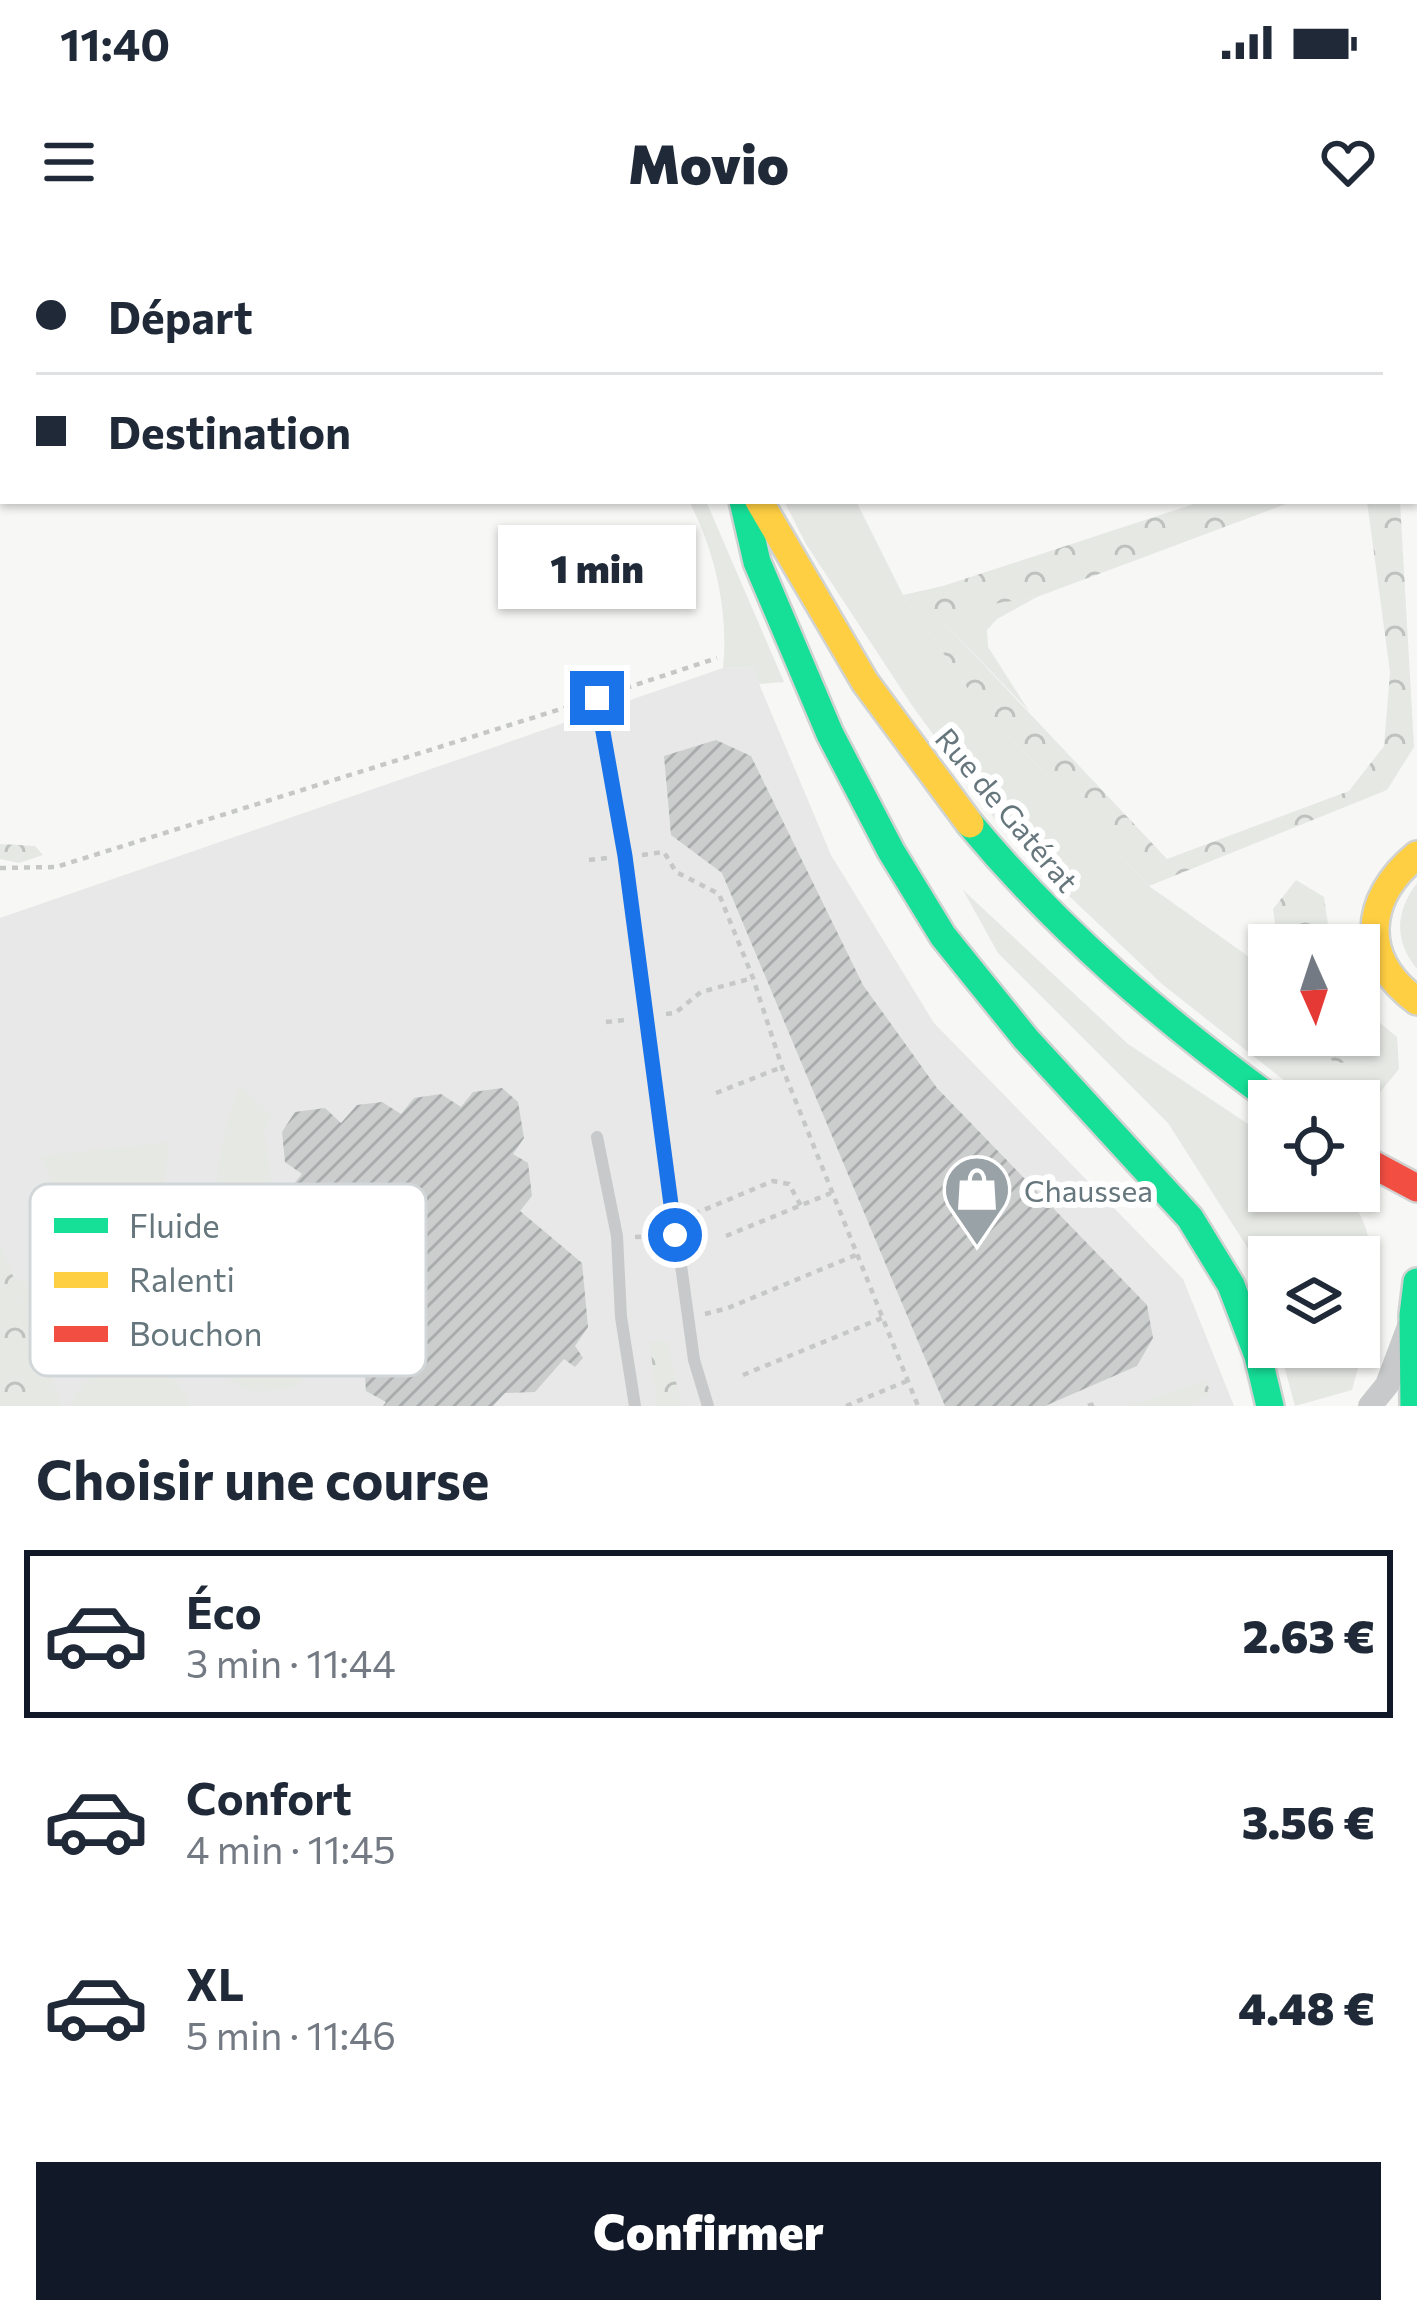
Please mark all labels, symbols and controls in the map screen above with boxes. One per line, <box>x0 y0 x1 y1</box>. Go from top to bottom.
text: 11:40 <box>60 15 170 70</box>
icon: menu <box>36 129 102 195</box>
text: Movio <box>628 129 789 195</box>
icon: heart <box>1315 129 1381 195</box>
text: Départ <box>108 288 253 343</box>
text: Destination <box>108 403 351 458</box>
callout: 1 min <box>498 524 696 608</box>
text: 1 min <box>550 543 644 591</box>
route end <box>570 671 624 725</box>
street label: Rue de Gatérat <box>929 720 1087 898</box>
north arrow <box>1248 924 1380 1056</box>
map controls <box>1248 924 1380 1368</box>
button: locate <box>1248 1080 1380 1212</box>
shop icon: Chaussea <box>942 1154 1012 1248</box>
place label: Chaussea <box>1024 1171 1153 1208</box>
legend <box>30 1184 426 1376</box>
text: Fluide <box>129 1204 220 1245</box>
route start <box>648 1208 702 1262</box>
button: layers <box>1248 1236 1380 1368</box>
text: Ralenti <box>129 1258 235 1299</box>
text: Bouchon <box>129 1312 262 1353</box>
text: Choisir une course <box>36 1445 489 1511</box>
icon: car <box>42 1580 150 1688</box>
text: Éco <box>186 1583 262 1638</box>
text: 2.63 € <box>1242 1607 1375 1662</box>
text: 3 min · 11:44 <box>186 1638 396 1686</box>
icon: car <box>42 1766 150 1874</box>
text: Confort <box>186 1769 352 1824</box>
text: 3.56 € <box>1242 1793 1375 1848</box>
text: 4 min · 11:45 <box>186 1824 396 1872</box>
icon: car <box>42 1952 150 2060</box>
text: XL <box>186 1955 244 2010</box>
text: 4.48 € <box>1238 1979 1375 2034</box>
text: 5 min · 11:46 <box>186 2010 396 2058</box>
button: Confirmer <box>36 2162 1381 2300</box>

